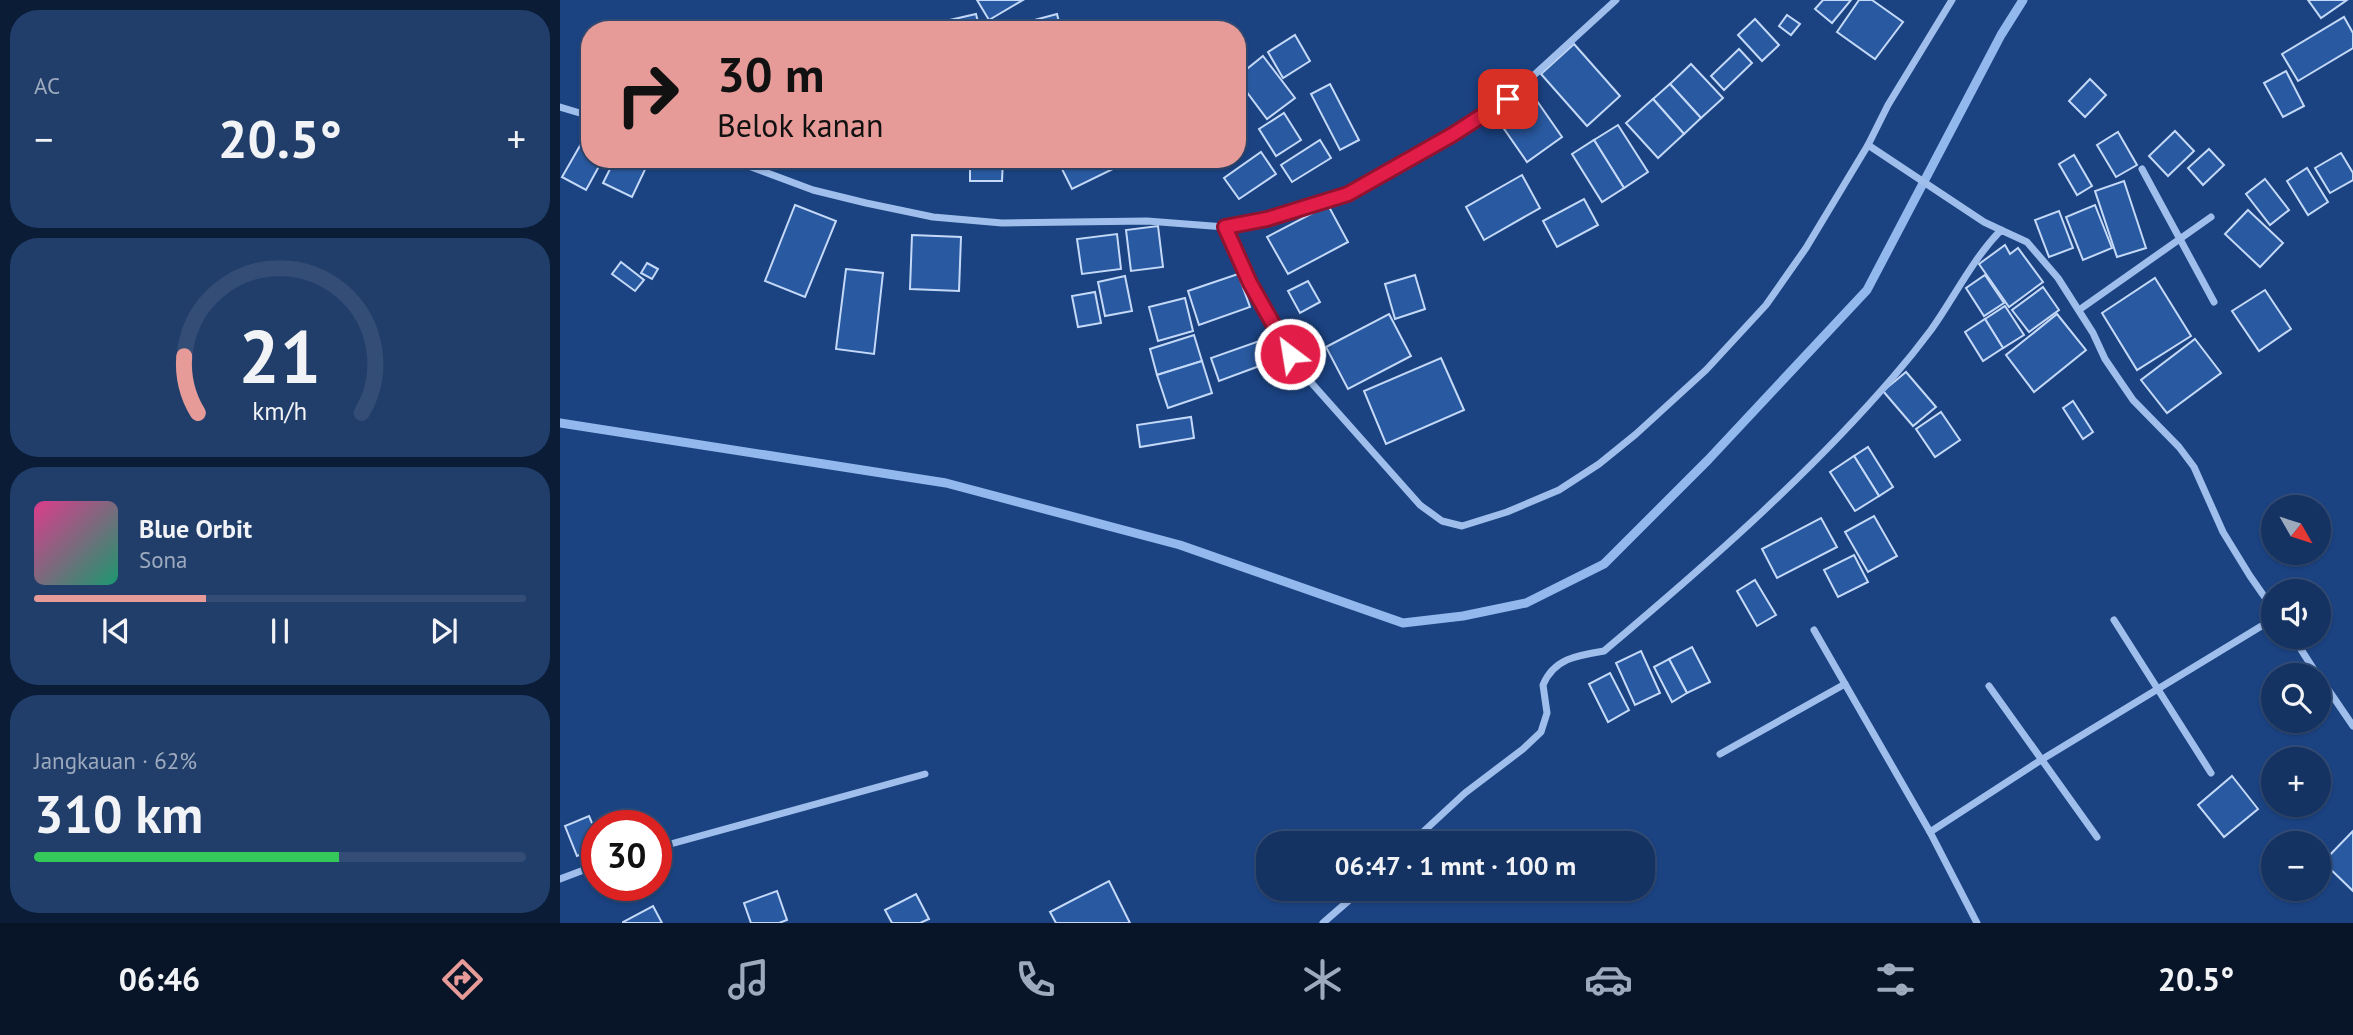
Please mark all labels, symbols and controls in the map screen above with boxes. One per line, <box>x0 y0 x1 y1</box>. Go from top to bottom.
text: 30 m <box>717 42 824 106</box>
icon: right <box>602 49 693 140</box>
pin <box>1478 69 1538 129</box>
text: AC <box>34 71 60 100</box>
icon: arrive <box>1489 80 1527 118</box>
text: Belok kanan <box>717 104 883 146</box>
text: 20.5° <box>218 105 342 172</box>
text: − <box>34 114 53 163</box>
text: + <box>507 114 526 163</box>
text: 21 <box>239 310 321 404</box>
position arrow <box>1253 317 1327 391</box>
text: km/h <box>253 395 307 427</box>
north arrow <box>2261 495 2331 565</box>
map controls <box>2261 495 2331 901</box>
text: Blue Orbit <box>139 512 252 545</box>
text: Sona <box>139 545 188 574</box>
button: sound <box>2261 579 2331 649</box>
icon: previous <box>97 612 135 650</box>
icon: pause <box>261 612 299 650</box>
icon: next <box>425 612 463 650</box>
button: search <box>2261 663 2331 733</box>
text: Jangkauan · 62% <box>34 746 197 775</box>
button: + <box>2261 747 2331 817</box>
text: 310 km <box>34 780 203 847</box>
speed limit sign: 30 <box>581 810 672 901</box>
button: − <box>2261 831 2331 901</box>
text: 06:47 · 1 mnt · 100 m <box>1335 849 1576 882</box>
icon: directions <box>438 955 487 1004</box>
icon: music <box>724 955 773 1004</box>
icon: phone <box>1011 955 1060 1004</box>
icon: climate <box>1298 955 1347 1004</box>
icon: car <box>1584 955 1633 1004</box>
icon: filters <box>1871 955 1920 1004</box>
text: 06:46 <box>119 958 200 1000</box>
text: 20.5° <box>2158 958 2234 1000</box>

